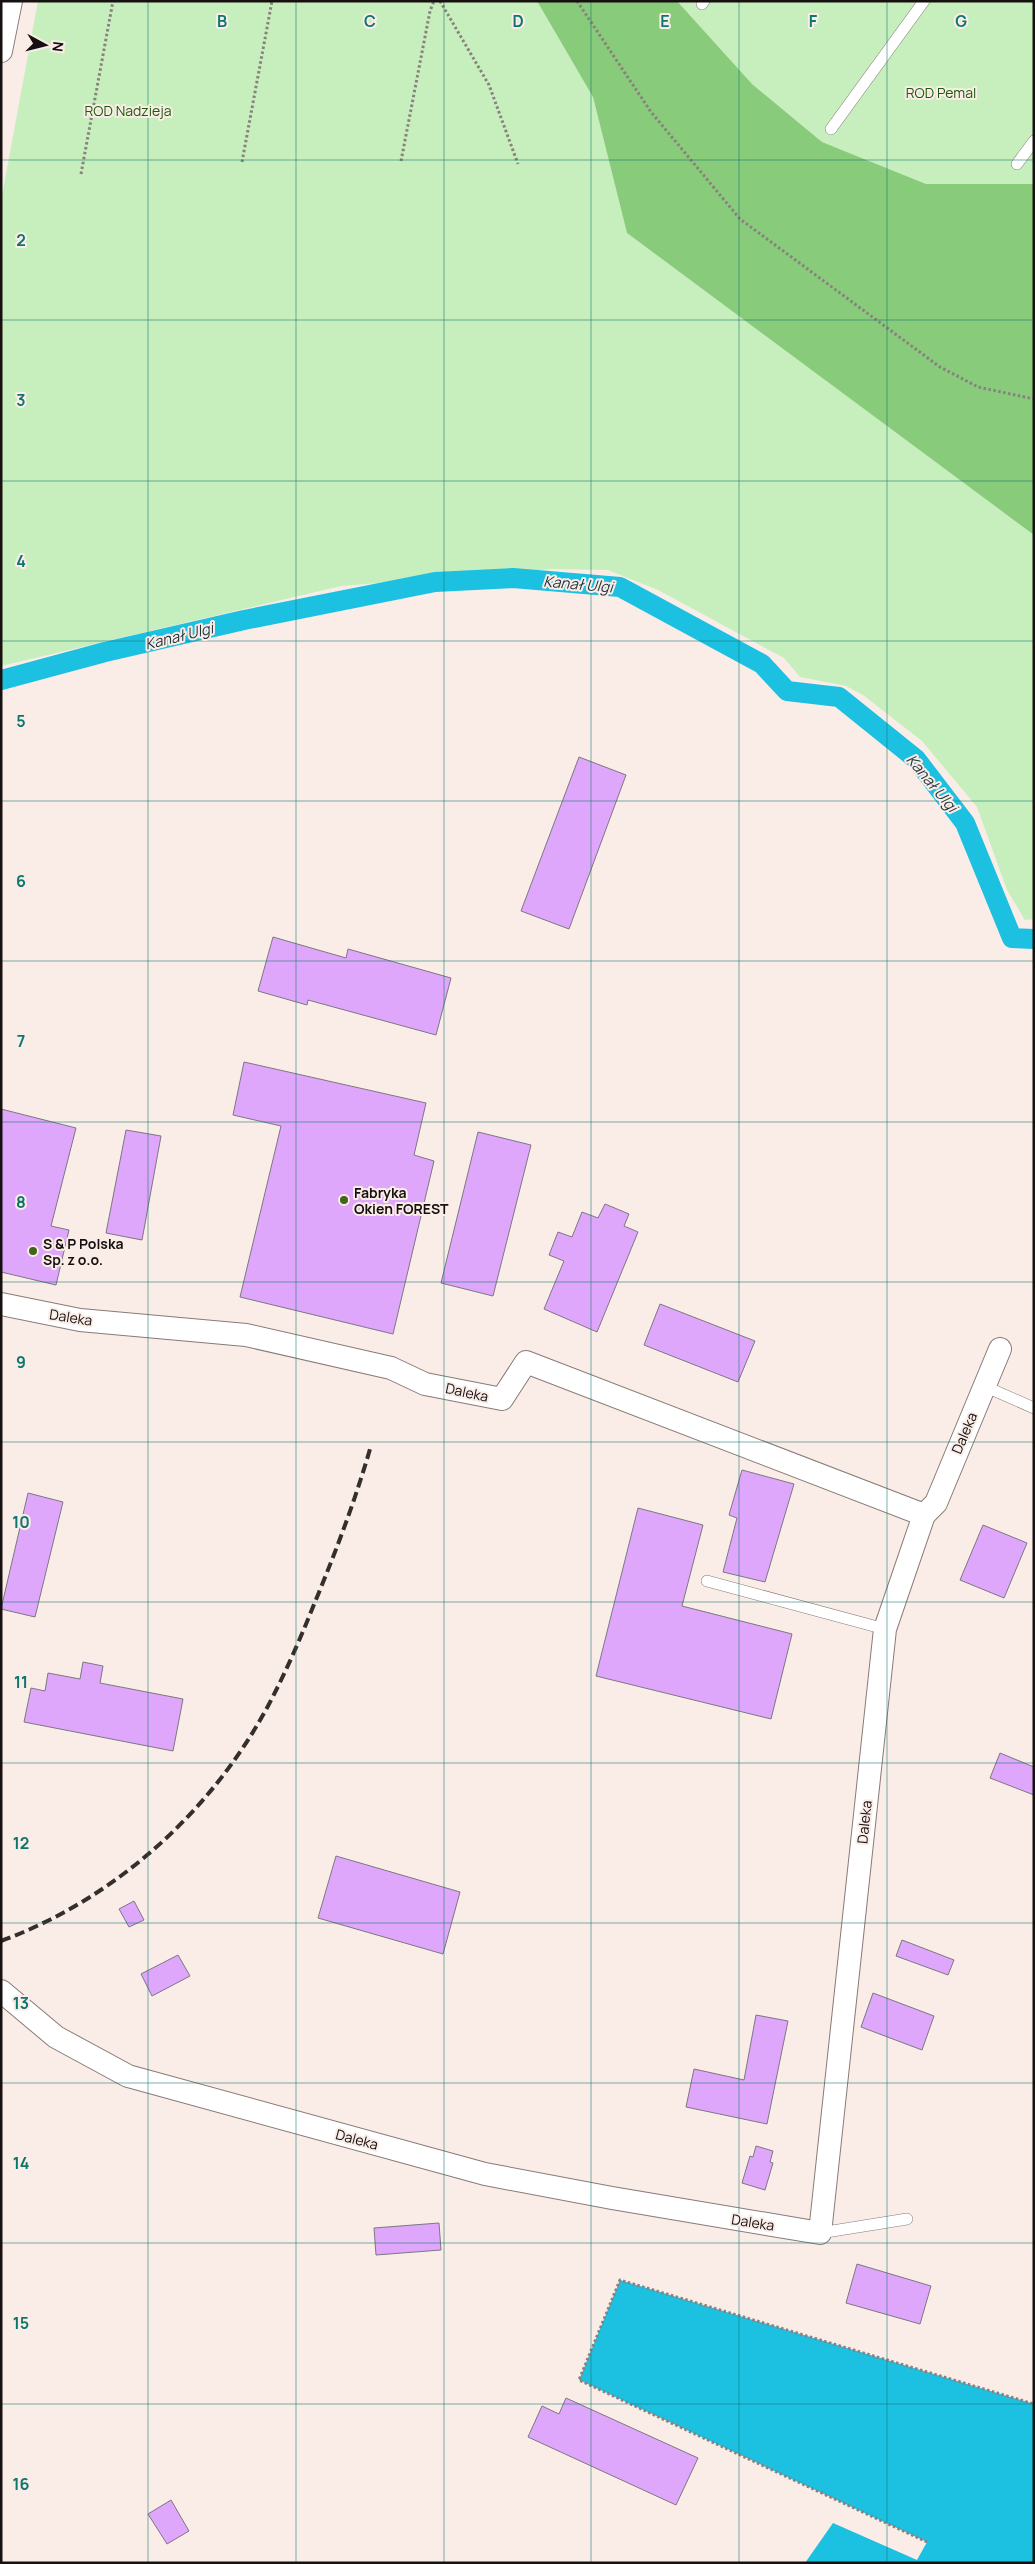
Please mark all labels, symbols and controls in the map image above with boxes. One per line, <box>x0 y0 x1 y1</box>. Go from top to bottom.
text: B <box>217 10 227 32</box>
text: C <box>364 10 376 32</box>
text: D <box>512 10 524 32</box>
text: E <box>660 10 670 32</box>
text: F <box>809 10 818 32</box>
text: G <box>955 10 967 32</box>
north arrow <box>20 20 70 70</box>
text: N <box>48 40 68 53</box>
park label: ROD Pemal <box>906 83 976 102</box>
park label: ROD Nadzieja <box>85 101 171 120</box>
text: 2 <box>16 229 26 251</box>
text: 3 <box>16 389 26 411</box>
text: 4 <box>16 550 26 572</box>
water label: Kanał Ulgi <box>542 571 616 598</box>
water label: Kanał Ulgi <box>143 617 218 655</box>
text: 5 <box>16 710 26 732</box>
water label: Kanał Ulgi <box>902 750 964 818</box>
text: 6 <box>16 870 26 892</box>
text: 7 <box>17 1030 25 1052</box>
place label: Fabryka Okien FOREST <box>354 1183 449 1218</box>
text: 8 <box>16 1191 26 1213</box>
marker: Fabryka Okien FOREST <box>338 1194 350 1206</box>
place label: S & P Polska Sp. z o.o. <box>43 1234 123 1269</box>
marker: S & P Polska Sp. z o.o. <box>27 1245 39 1257</box>
street label: Daleka <box>48 1304 94 1330</box>
text: 9 <box>16 1351 26 1373</box>
street label: Daleka <box>444 1378 490 1406</box>
street label: Daleka <box>947 1409 981 1457</box>
text: 10 <box>12 1511 30 1533</box>
text: 11 <box>14 1671 28 1693</box>
street label: Daleka <box>852 1799 876 1845</box>
text: 12 <box>13 1832 29 1854</box>
text: 13 <box>13 1992 29 2014</box>
street label: Daleka <box>334 2124 380 2154</box>
text: 14 <box>13 2152 29 2174</box>
street label: Daleka <box>730 2209 776 2235</box>
text: 15 <box>13 2312 29 2334</box>
text: 16 <box>13 2473 30 2495</box>

